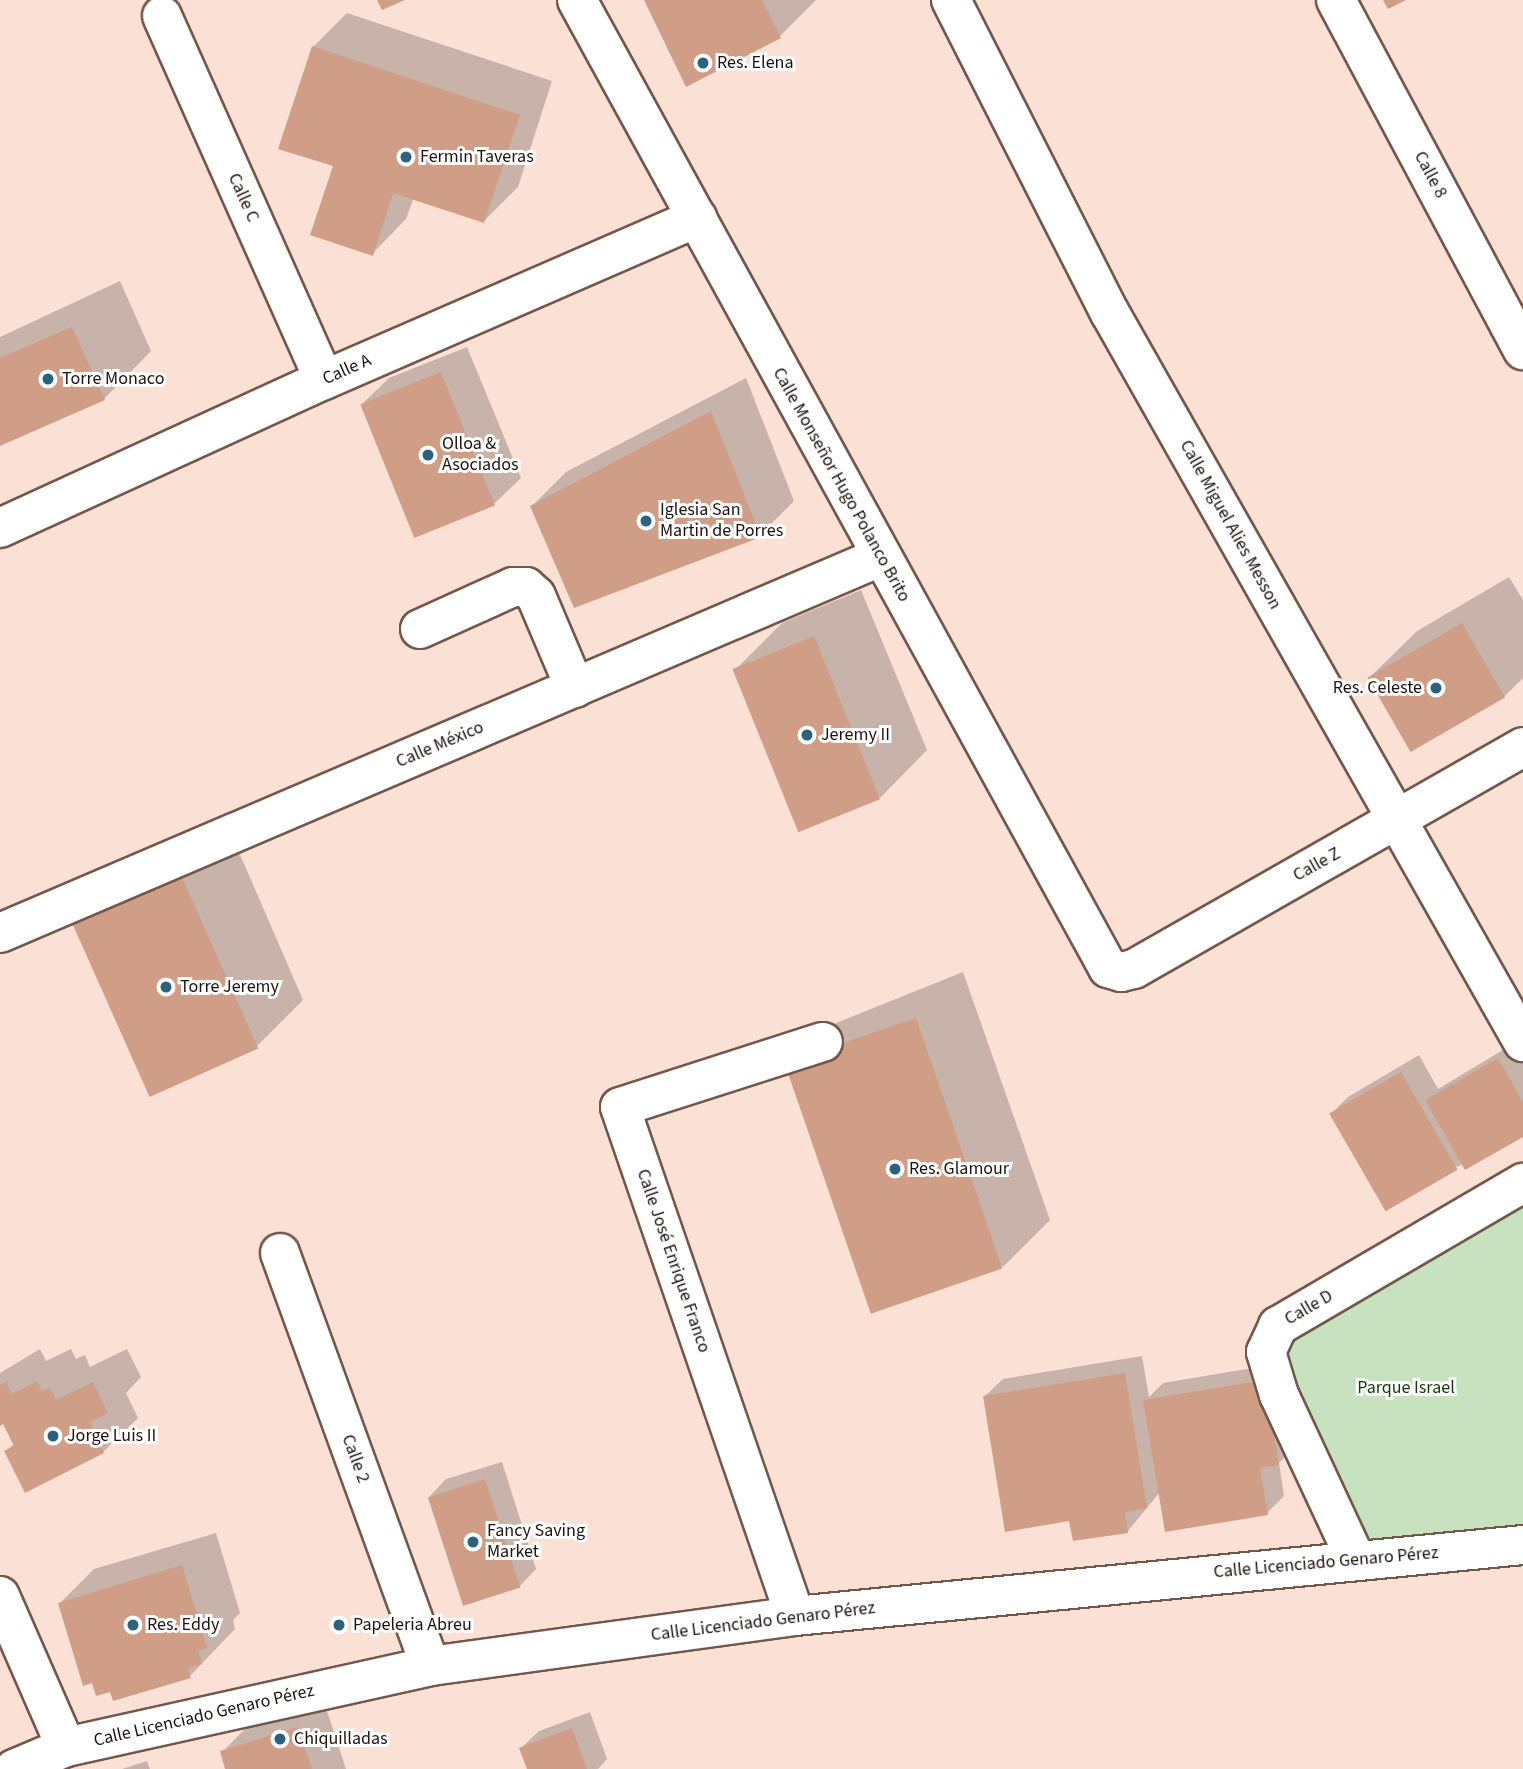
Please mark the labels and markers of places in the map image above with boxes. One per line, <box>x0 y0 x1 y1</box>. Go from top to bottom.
place label: Res. Elena <box>717 52 794 74</box>
marker: Res. Elena <box>695 55 711 71</box>
place label: Fermin Taveras <box>420 146 534 168</box>
marker: Fermin Taveras <box>398 149 414 165</box>
place label: Torre Monaco <box>62 368 164 390</box>
marker: Torre Monaco <box>40 371 56 387</box>
place label: Olloa & Asociados <box>442 434 518 476</box>
marker: Olloa & Asociados <box>420 447 436 463</box>
place label: Iglesia San Martin de Porres <box>660 500 783 542</box>
marker: Iglesia San Martin de Porres <box>638 513 654 529</box>
place label: Res. Celeste <box>1333 677 1422 699</box>
marker: Res. Celeste <box>1428 680 1444 696</box>
place label: Jeremy II <box>821 724 890 746</box>
marker: Jeremy II <box>799 727 815 743</box>
place label: Torre Jeremy <box>180 976 279 998</box>
marker: Torre Jeremy <box>158 979 174 995</box>
place label: Res. Glamour <box>909 1158 1009 1180</box>
marker: Res. Glamour <box>887 1161 903 1177</box>
place label: Jorge Luis II <box>67 1425 156 1447</box>
marker: Jorge Luis II <box>45 1428 61 1444</box>
place label: Fancy Saving Market <box>487 1521 585 1564</box>
marker: Fancy Saving Market <box>465 1534 481 1550</box>
place label: Res. Eddy <box>147 1614 219 1636</box>
place label: Papeleria Abreu <box>353 1614 472 1636</box>
marker: Res. Eddy <box>125 1617 141 1633</box>
marker: Papeleria Abreu <box>331 1617 347 1633</box>
place label: Chiquilladas <box>294 1728 388 1750</box>
marker: Chiquilladas <box>272 1731 288 1747</box>

